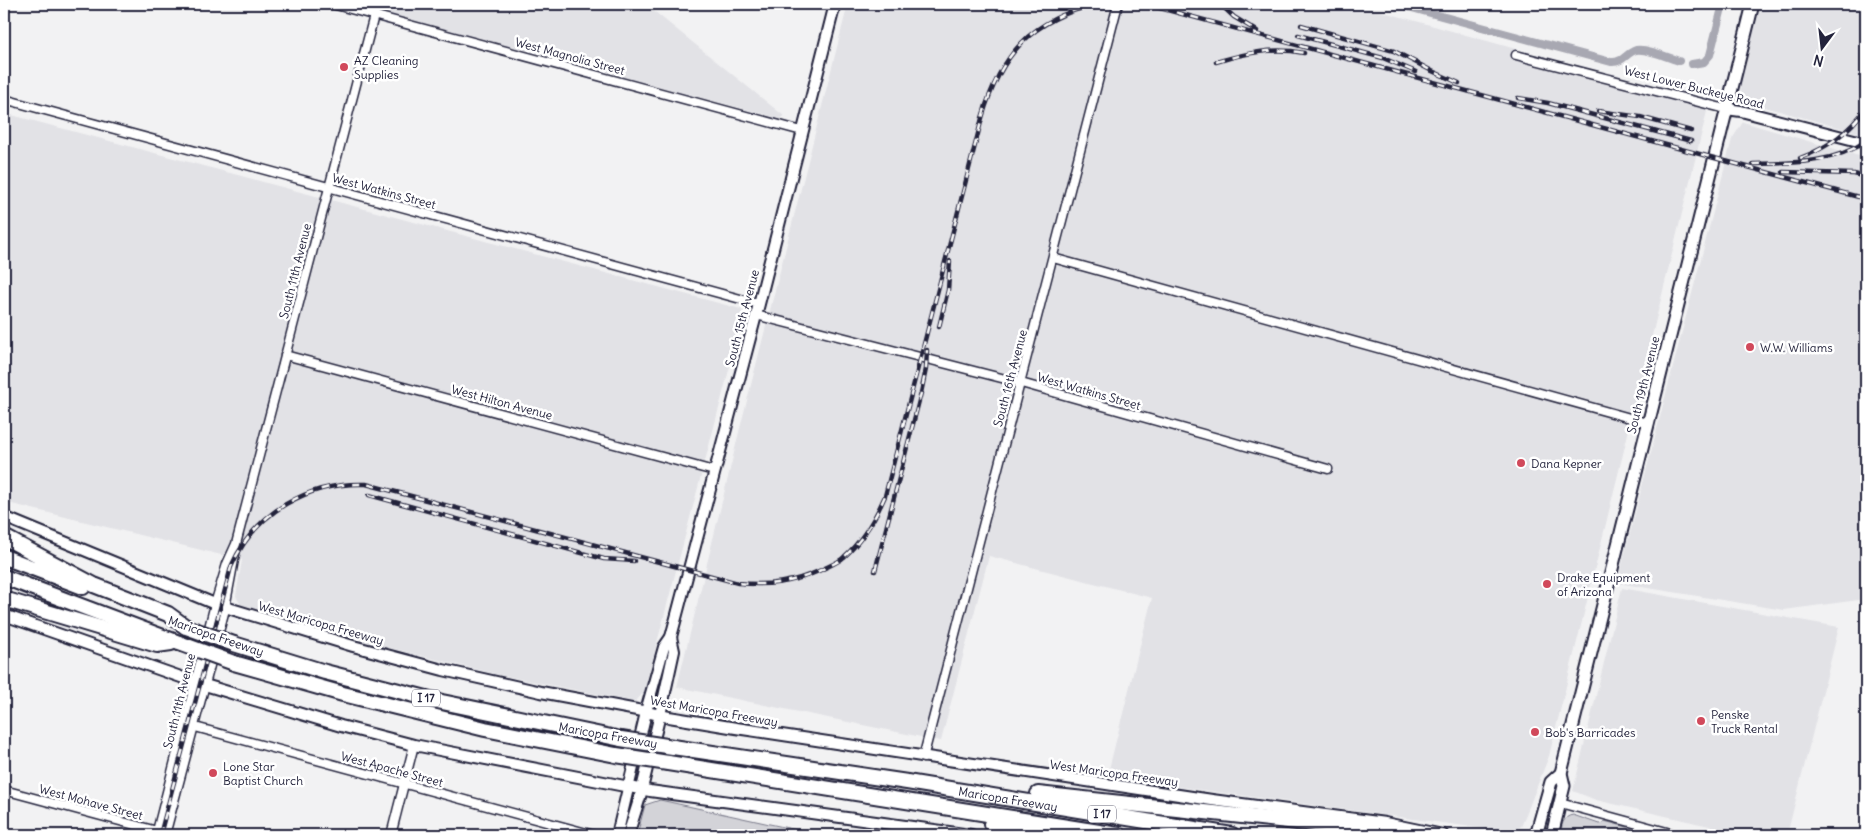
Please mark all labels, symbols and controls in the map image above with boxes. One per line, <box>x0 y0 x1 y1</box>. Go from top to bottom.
north arrow <box>1798 22 1848 72</box>
street label: West Magnolia Street <box>513 34 627 78</box>
text: N <box>1812 51 1826 71</box>
place label: AZ Cleaning Supplies <box>354 53 419 82</box>
marker: AZ Cleaning Supplies <box>338 61 350 73</box>
street label: West Lower Buckeye Road <box>1622 62 1766 112</box>
street label: West Watkins Street <box>330 170 438 212</box>
street label: South 11th Avenue <box>276 222 314 320</box>
street label: South 15th Avenue <box>722 268 762 368</box>
street label: South 16th Avenue <box>990 328 1030 428</box>
street label: South 19th Avenue <box>1624 335 1662 435</box>
place label: W.W. Williams <box>1760 340 1833 355</box>
marker: W.W. Williams <box>1744 341 1756 353</box>
street label: West Watkins Street <box>1036 369 1142 413</box>
street label: West Hilton Avenue <box>450 381 554 423</box>
place label: Dana Kepner <box>1531 456 1602 471</box>
marker: Dana Kepner <box>1515 457 1527 469</box>
place label: Drake Equipment of Arizona <box>1557 570 1650 599</box>
marker: Drake Equipment of Arizona <box>1541 578 1553 590</box>
street label: West Maricopa Freeway <box>257 598 385 648</box>
street label: Maricopa Freeway <box>166 613 266 659</box>
street label: South 11th Avenue <box>160 652 198 750</box>
road number: I 17 <box>412 690 440 706</box>
street label: West Maricopa Freeway <box>649 692 779 730</box>
place label: Penske Truck Rental <box>1711 707 1778 736</box>
marker: Penske Truck Rental <box>1695 715 1707 727</box>
street label: Maricopa Freeway <box>557 719 659 751</box>
place label: Bob's Barricades <box>1545 725 1635 740</box>
marker: Bob's Barricades <box>1529 726 1541 738</box>
street label: West Apache Street <box>339 748 445 790</box>
street label: West Maricopa Freeway <box>1049 757 1179 789</box>
place label: Lone Star Baptist Church <box>223 759 303 788</box>
marker: Lone Star Baptist Church <box>207 767 219 779</box>
street label: West Mohave Street <box>38 781 144 823</box>
street label: Maricopa Freeway <box>957 783 1059 814</box>
road number: I 17 <box>1088 806 1116 822</box>

